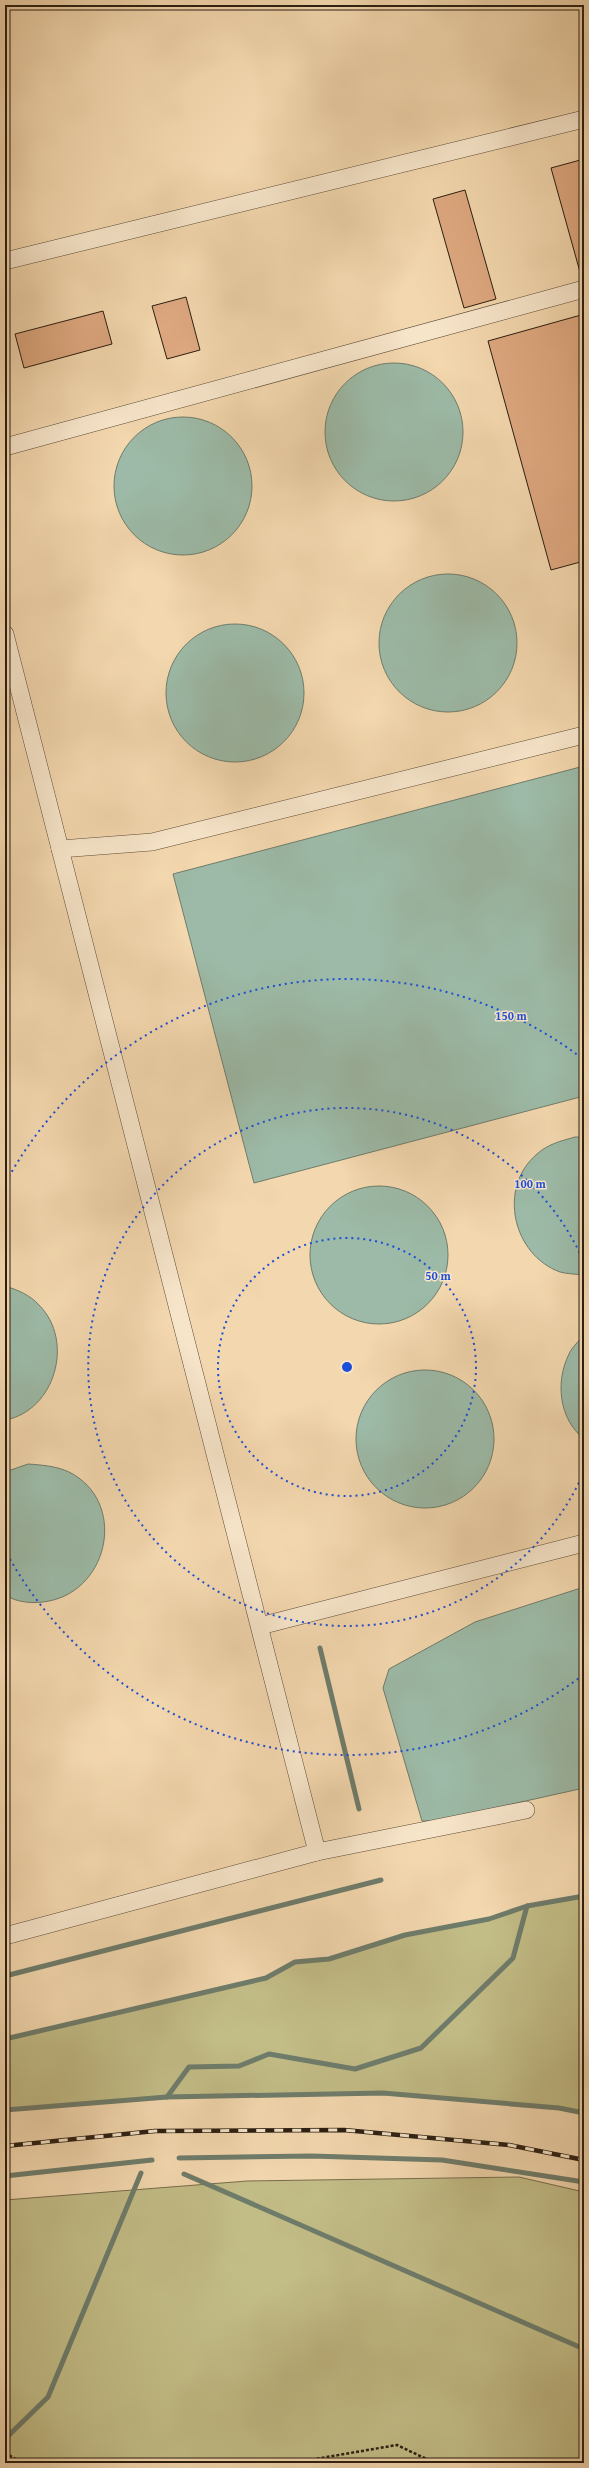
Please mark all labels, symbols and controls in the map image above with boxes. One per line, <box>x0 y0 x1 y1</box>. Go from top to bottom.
text: 150 m <box>495 1007 528 1024</box>
text: 100 m <box>514 1175 547 1192</box>
text: 50 m <box>425 1267 451 1284</box>
centre of rings <box>340 1360 354 1374</box>

